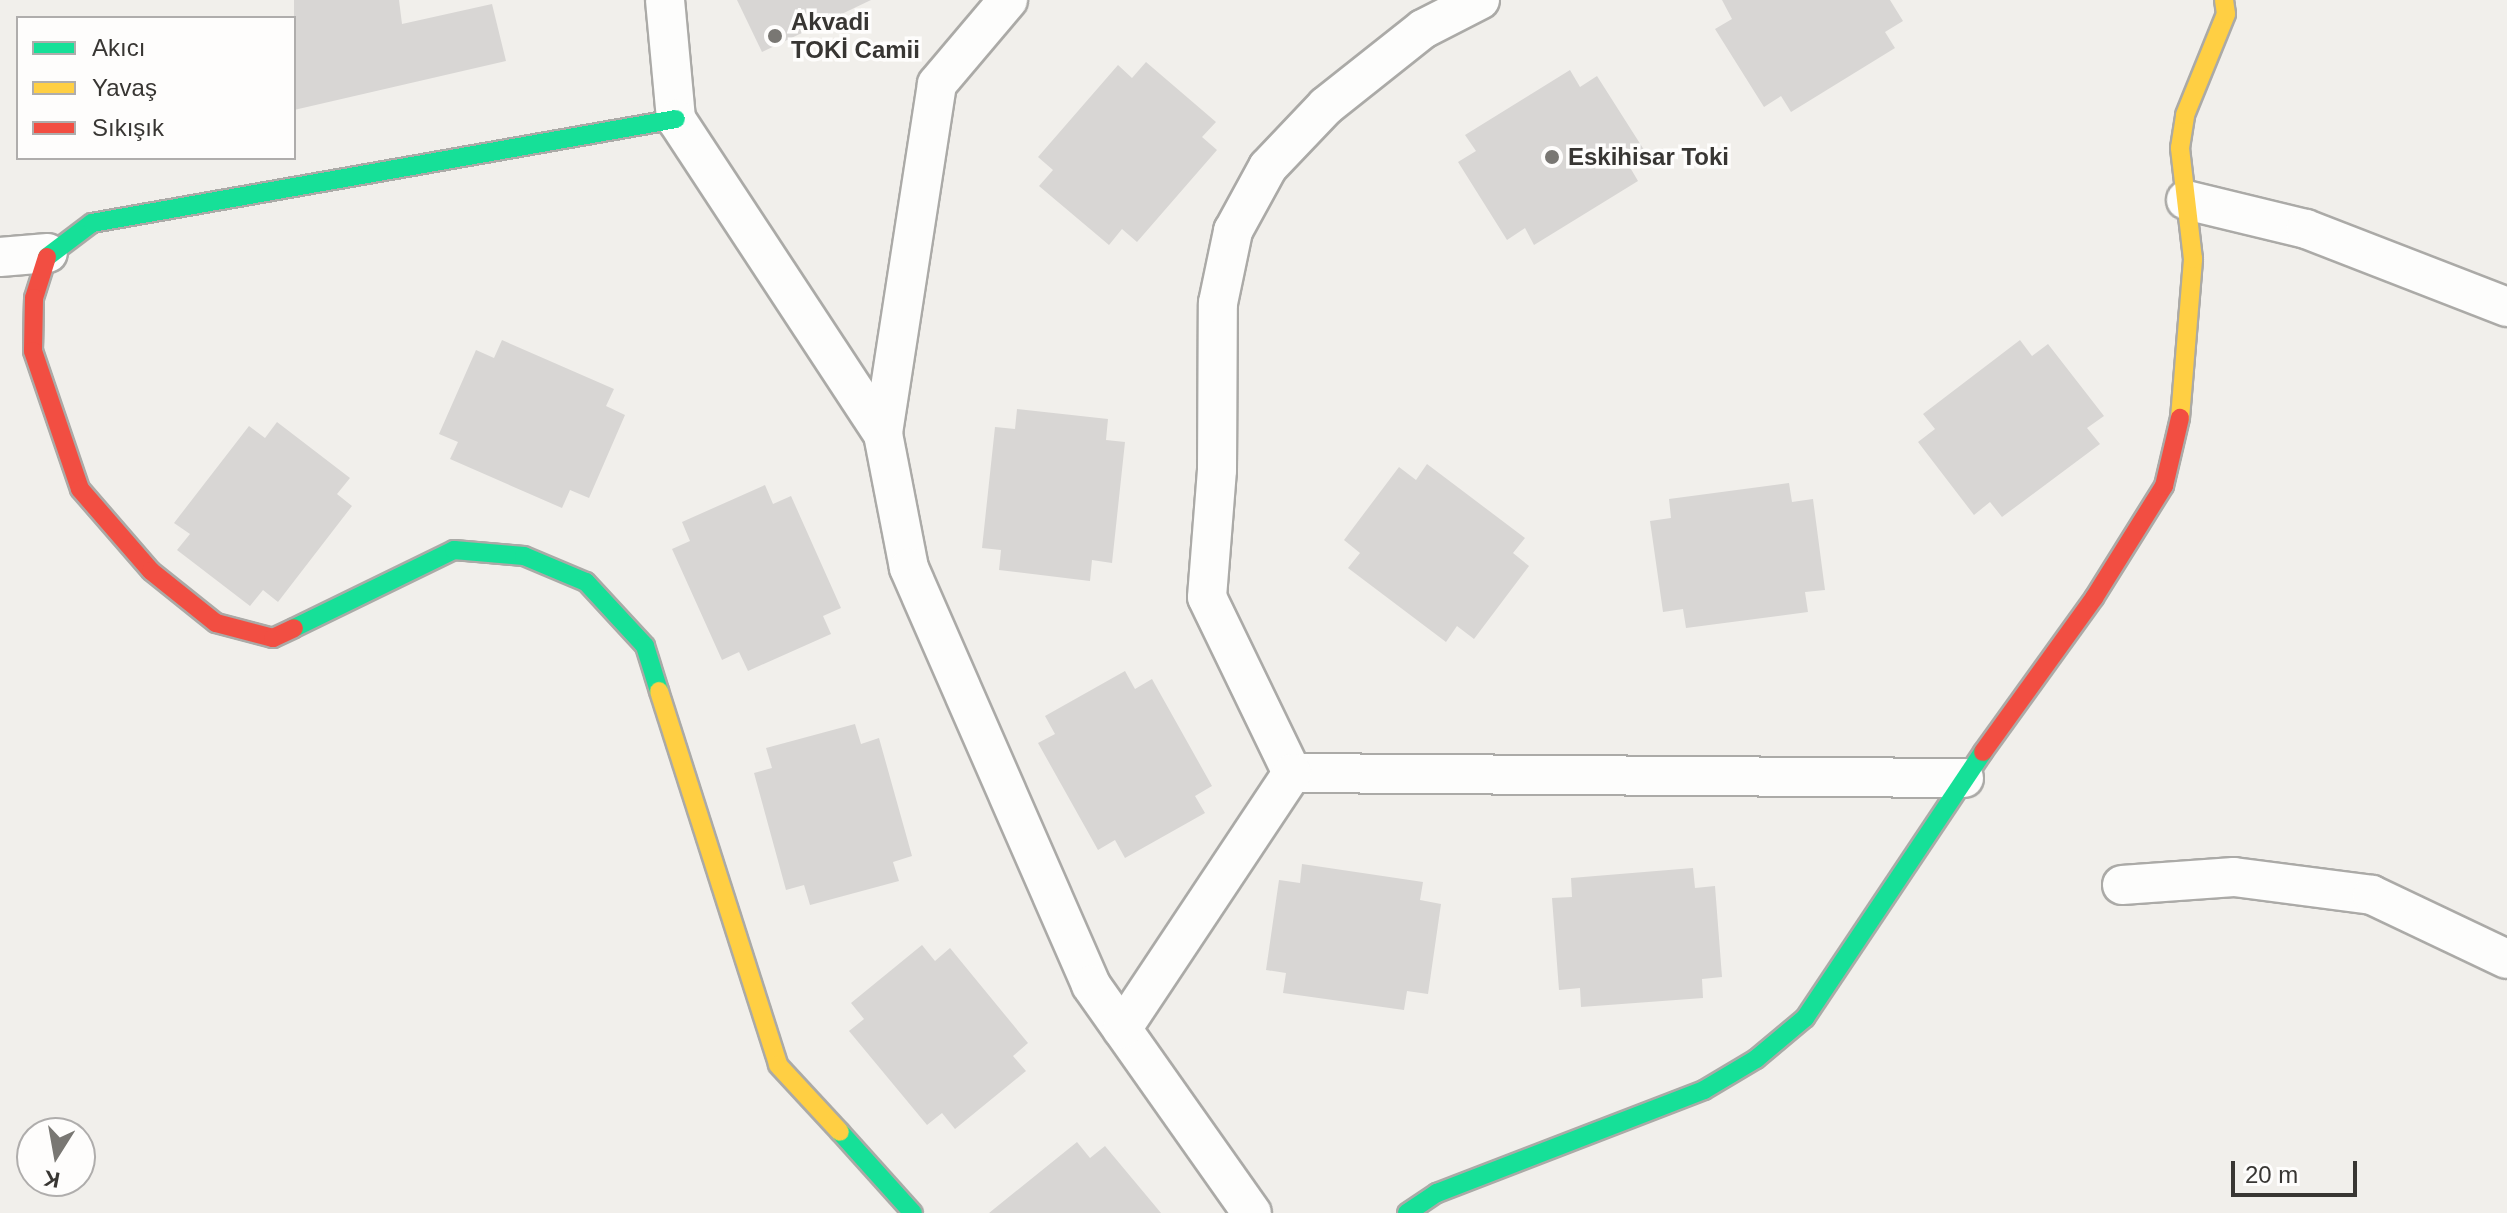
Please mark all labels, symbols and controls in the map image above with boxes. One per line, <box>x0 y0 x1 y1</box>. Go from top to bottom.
place label: Akvadi TOKİ Camii <box>791 8 920 64</box>
legend <box>16 16 296 160</box>
marker: Akvadi TOKİ Camii <box>766 27 784 45</box>
text: Akıcı <box>92 34 145 61</box>
text: Yavaş <box>92 74 157 101</box>
text: Sıkışık <box>92 114 164 141</box>
place label: Eskihisar Toki <box>1568 143 1729 171</box>
marker: Eskihisar Toki <box>1543 148 1561 166</box>
north arrow <box>16 1117 96 1197</box>
scale bar <box>2235 1145 2361 1195</box>
text: 20 m <box>2245 1161 2298 1188</box>
text: K <box>42 1165 62 1193</box>

